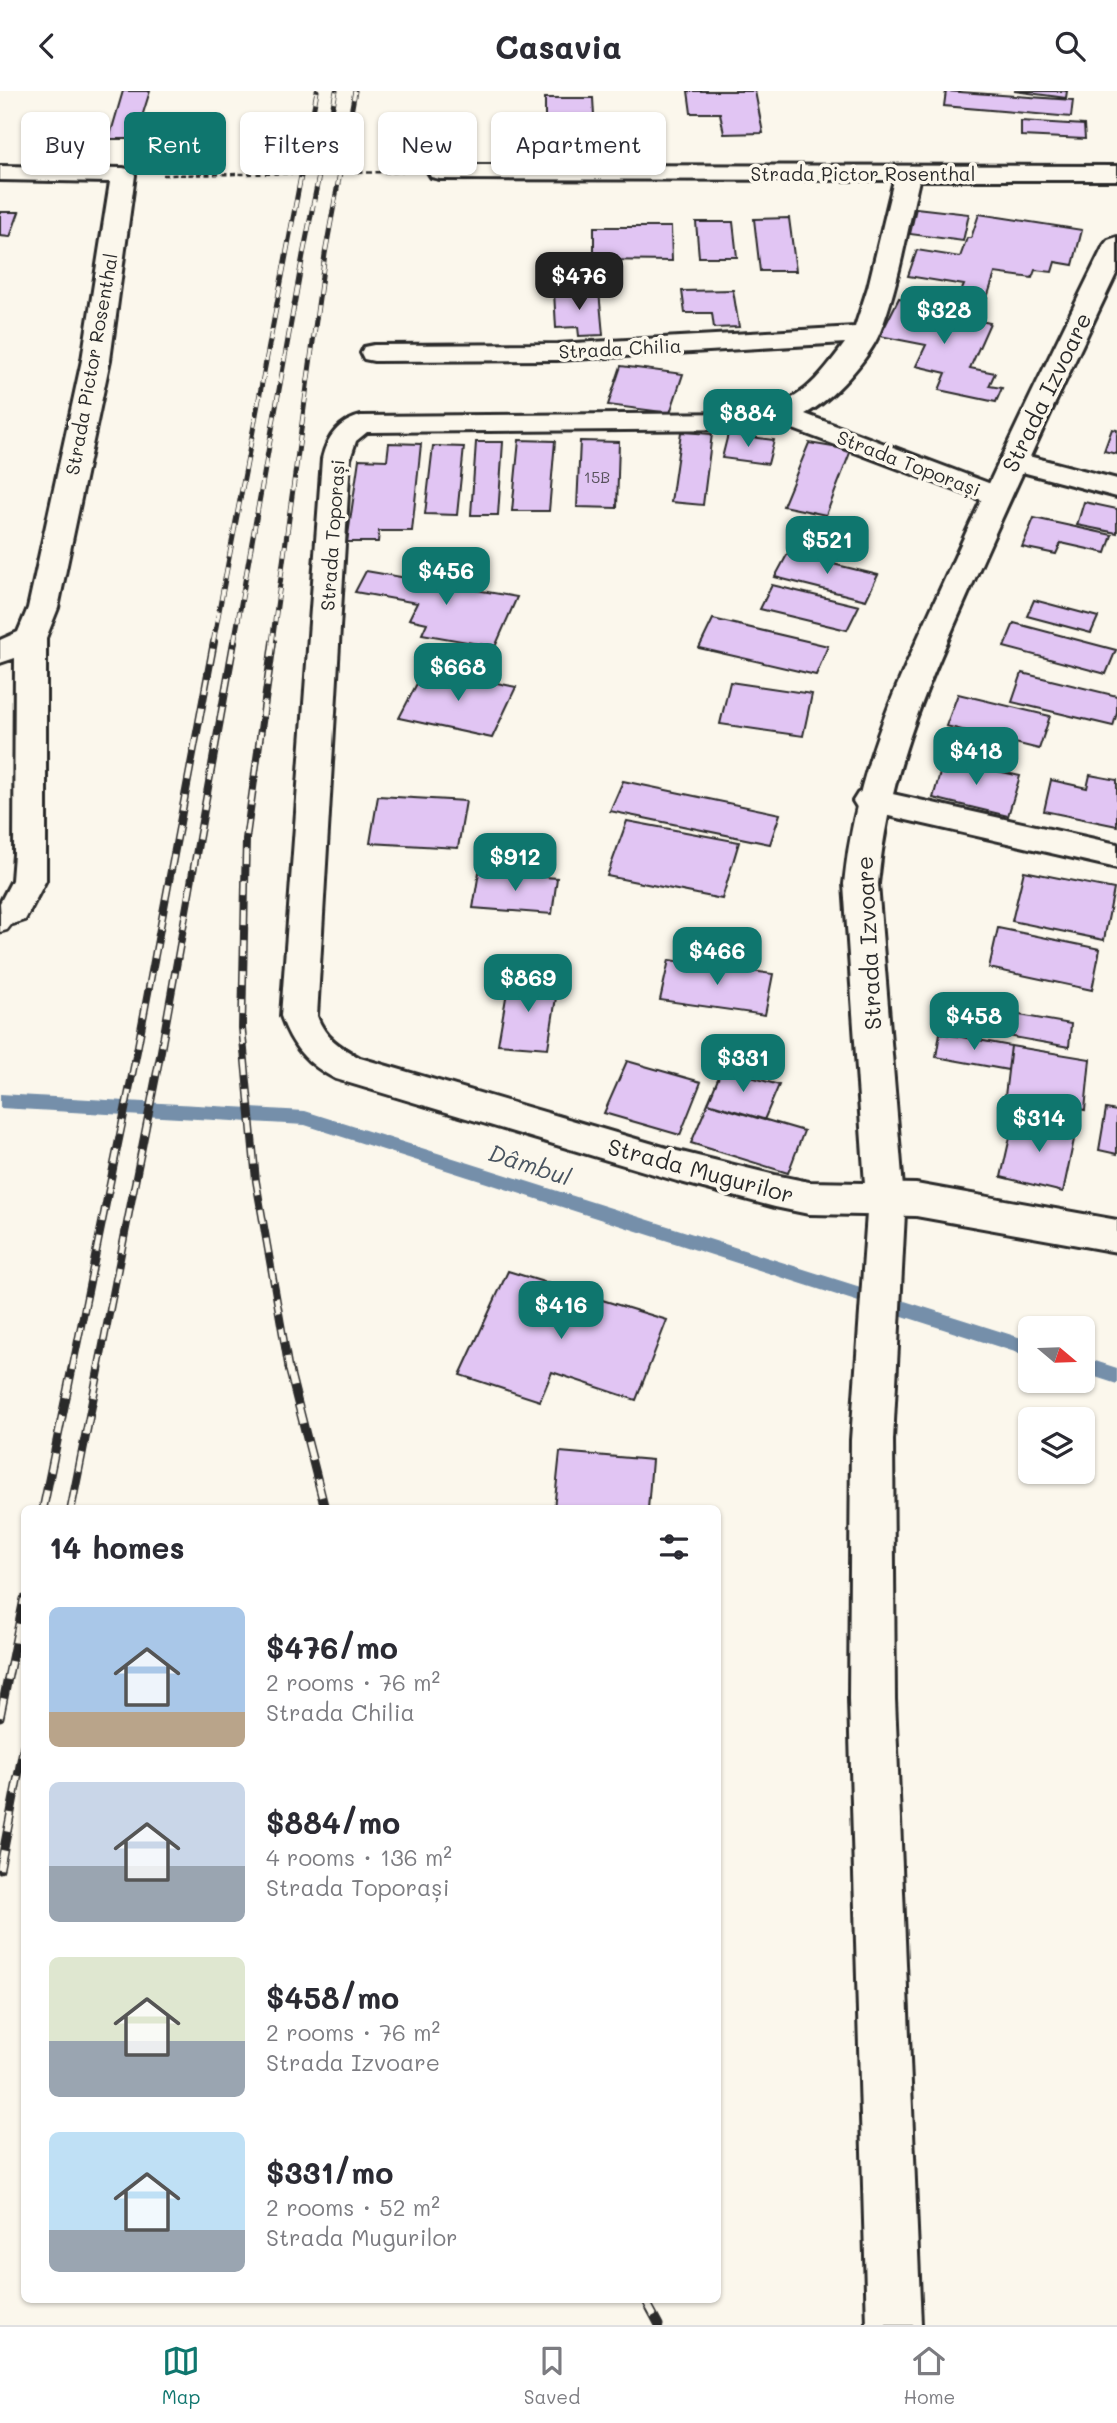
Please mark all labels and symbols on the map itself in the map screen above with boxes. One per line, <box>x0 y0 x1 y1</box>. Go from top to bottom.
street label: Strada Pictor Rosenthal <box>751 161 975 186</box>
street label: Strada Pictor Rosenthal <box>59 251 123 477</box>
pin: $476 <box>538 253 620 312</box>
pin: $328 <box>903 287 985 346</box>
street label: Strada Izvoare <box>994 307 1098 477</box>
street label: Strada Chilia <box>558 332 682 364</box>
pin: $884 <box>707 389 789 449</box>
street label: Strada Toporași <box>833 424 984 503</box>
street label: Strada Toporași <box>314 458 351 612</box>
house number: 15B <box>584 466 610 487</box>
pin: $521 <box>786 517 868 576</box>
pin: $456 <box>405 547 487 607</box>
pin: $668 <box>417 643 499 703</box>
pin: $418 <box>935 727 1017 787</box>
pin: $912 <box>474 833 556 893</box>
street label: Strada Izvoare <box>848 855 888 1031</box>
pin: $466 <box>676 927 758 987</box>
pin: $869 <box>487 955 569 1014</box>
pin: $458 <box>933 993 1015 1052</box>
pin: $331 <box>702 1035 784 1094</box>
pin: $314 <box>998 1095 1080 1154</box>
street label: Strada Mugurilor <box>605 1131 797 1209</box>
water label: Dâmbul <box>485 1136 575 1192</box>
pin: $416 <box>520 1281 602 1341</box>
north arrow <box>1018 1316 1096 1393</box>

